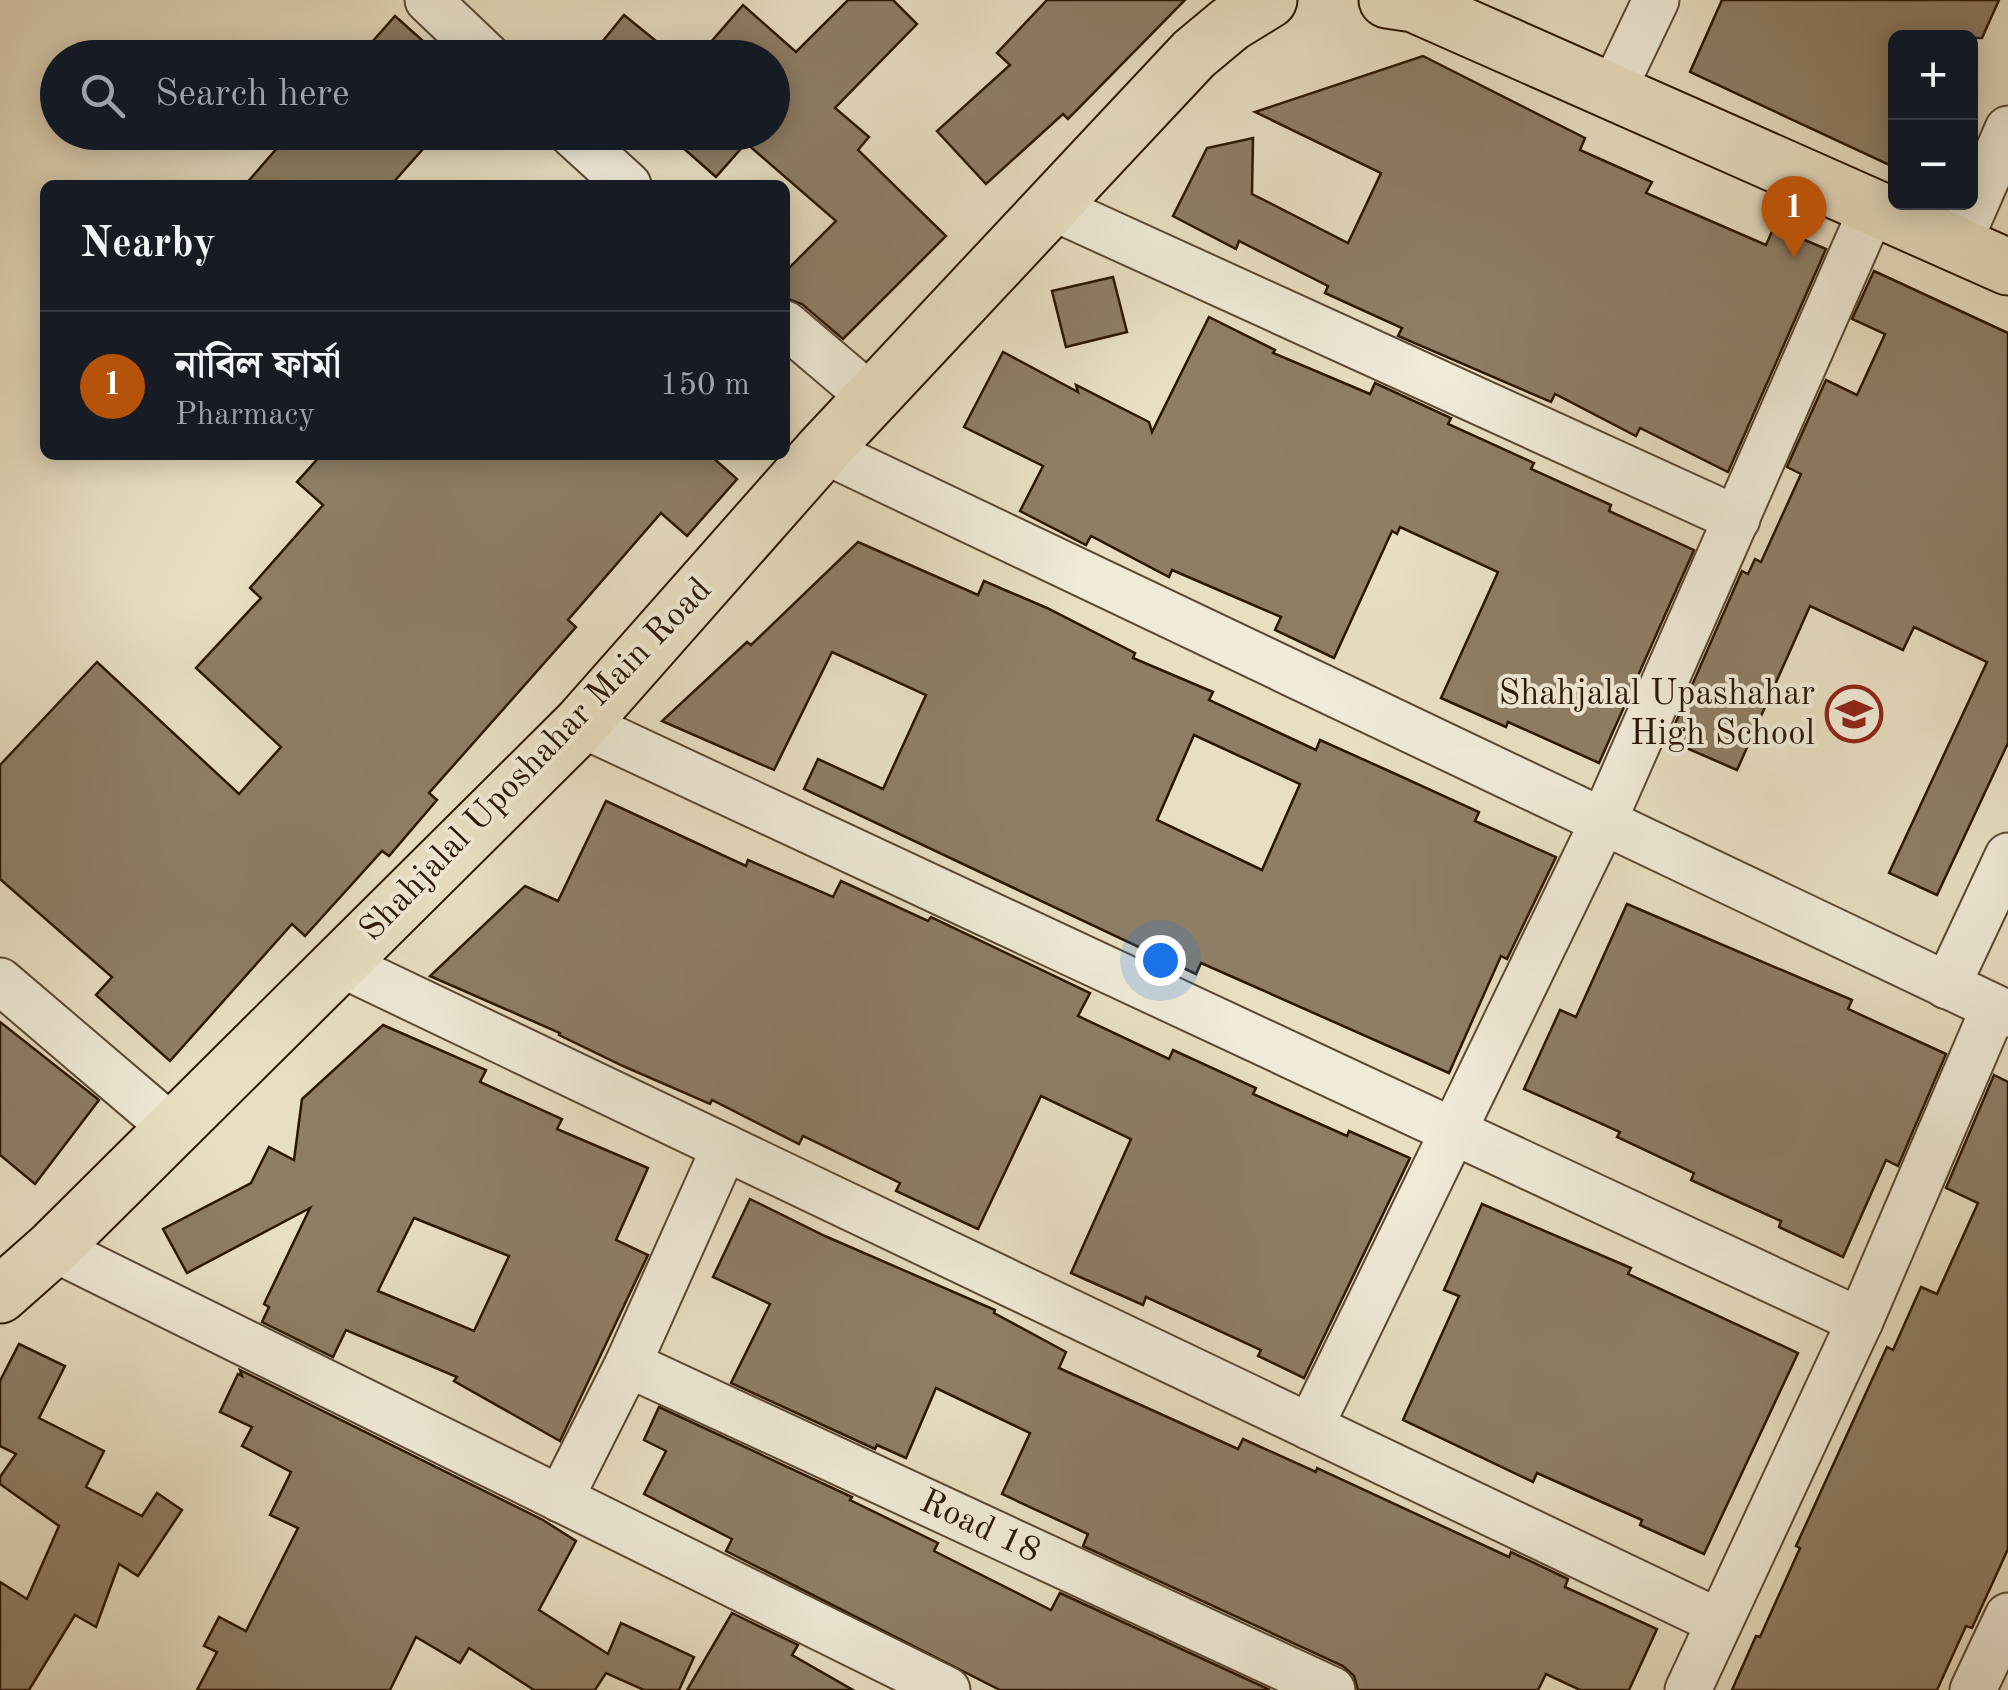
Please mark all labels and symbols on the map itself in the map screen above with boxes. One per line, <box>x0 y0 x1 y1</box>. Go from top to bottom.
pin: 1 <box>1762 176 1826 258</box>
street label: Shahjalal Uposhahar Main Road <box>354 572 718 948</box>
place label: Shahjalal Upashahar High School <box>1499 677 1815 752</box>
school or university icon: Shahjalal Upashahar High School <box>1824 684 1884 744</box>
your location <box>1135 935 1186 986</box>
street label: Road 18 <box>914 1484 1046 1570</box>

